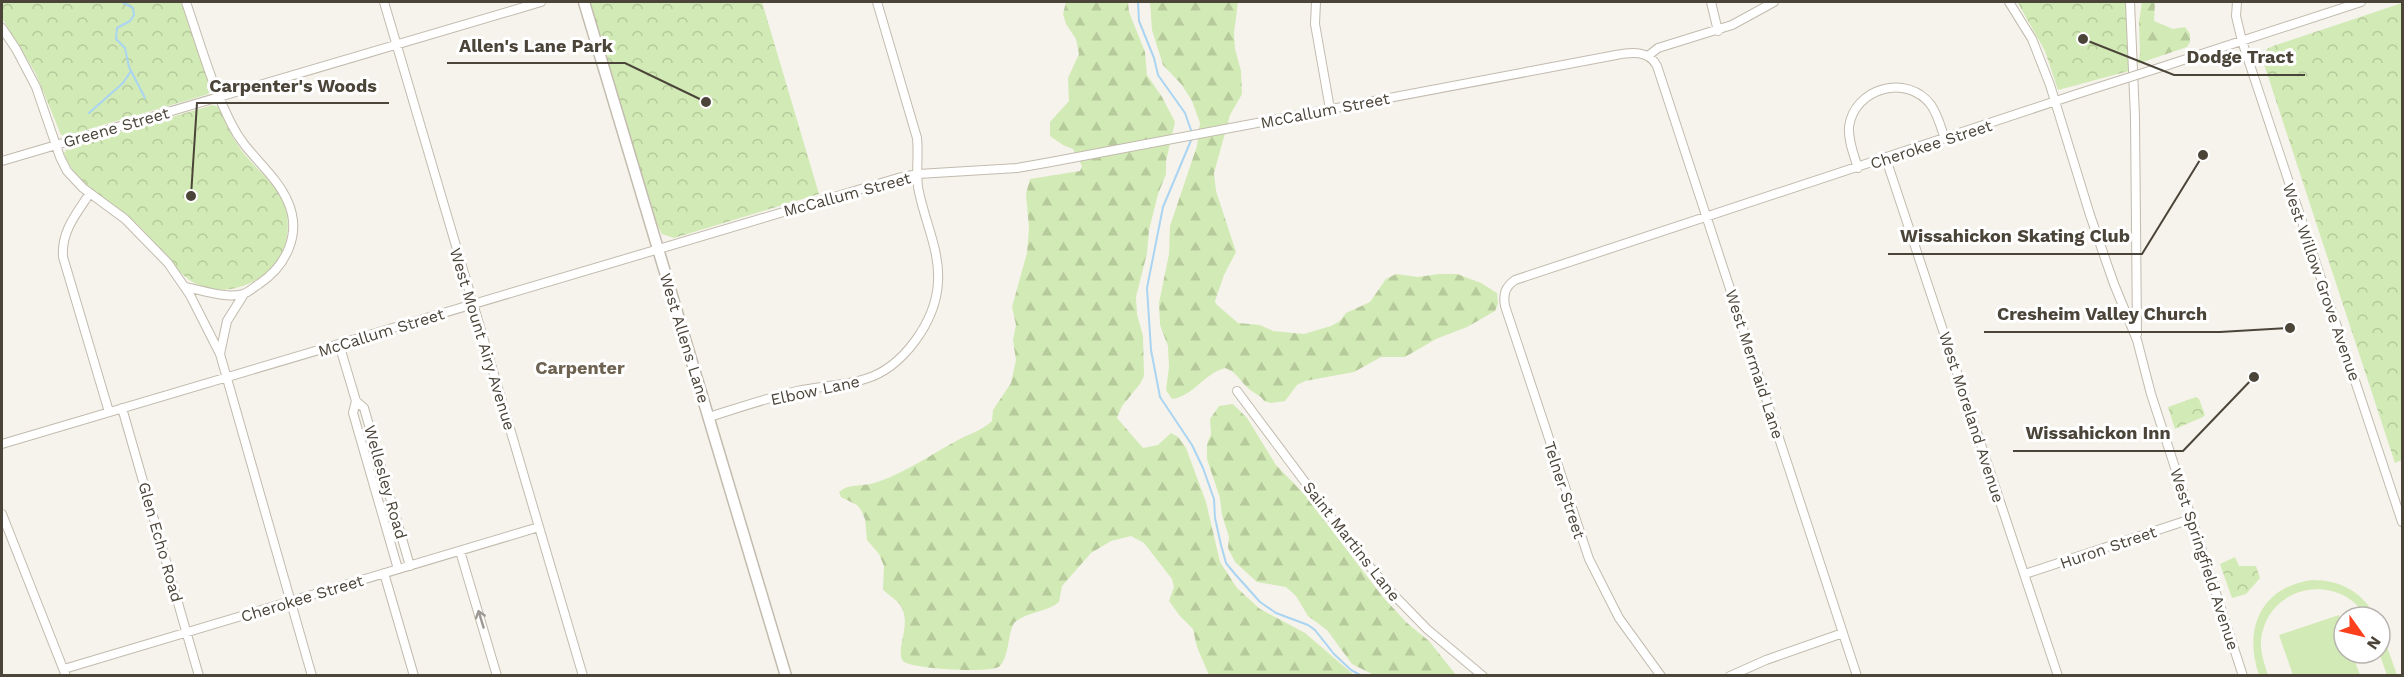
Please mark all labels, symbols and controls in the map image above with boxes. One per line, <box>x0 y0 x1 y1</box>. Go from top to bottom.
callout: Allen's Lane Park <box>447 27 625 63</box>
text: Allen's Lane Park <box>459 35 614 56</box>
callout: Dodge Tract <box>2174 39 2305 75</box>
text: Dodge Tract <box>2186 46 2294 67</box>
callout: Carpenter's Woods <box>197 67 389 103</box>
text: Carpenter's Woods <box>209 75 377 96</box>
street label: McCallum Street <box>1259 89 1391 132</box>
street label: Greene Street <box>61 103 171 152</box>
street label: Cherokee Street <box>1868 116 1995 173</box>
street label: McCallum Street <box>781 168 913 221</box>
street label: West Willow Grove Avenue <box>2279 181 2364 384</box>
callout: Wissahickon Skating Club <box>1888 218 2142 254</box>
text: Wissahickon Skating Club <box>1900 225 2130 246</box>
street label: West Mount Airy Avenue <box>446 246 519 433</box>
street label: West Allens Lane <box>656 271 713 406</box>
street label: West Mermaid Lane <box>1721 287 1788 441</box>
callout: Cresheim Valley Church <box>1984 296 2220 332</box>
text: Cresheim Valley Church <box>1997 303 2207 324</box>
street label: McCallum Street <box>316 304 447 361</box>
street label: West Moreland Avenue <box>1935 329 2008 505</box>
district label: Carpenter <box>535 357 625 378</box>
street label: Elbow Lane <box>769 372 861 409</box>
callout: Wissahickon Inn <box>2013 415 2183 451</box>
text: Wissahickon Inn <box>2025 422 2171 443</box>
street label: Wellesley Road <box>360 423 411 541</box>
street label: Telner Street <box>1540 439 1589 541</box>
street label: West Springfield Avenue <box>2166 466 2243 653</box>
street label: Saint Martins Lane <box>1299 478 1404 605</box>
street label: Glen Echo Road <box>134 480 187 604</box>
street label: Huron Street <box>2057 522 2159 573</box>
street label: Cherokee Street <box>239 571 366 626</box>
north arrow <box>2332 605 2392 665</box>
one-way arrow <box>475 610 486 629</box>
text: N <box>2363 633 2385 653</box>

